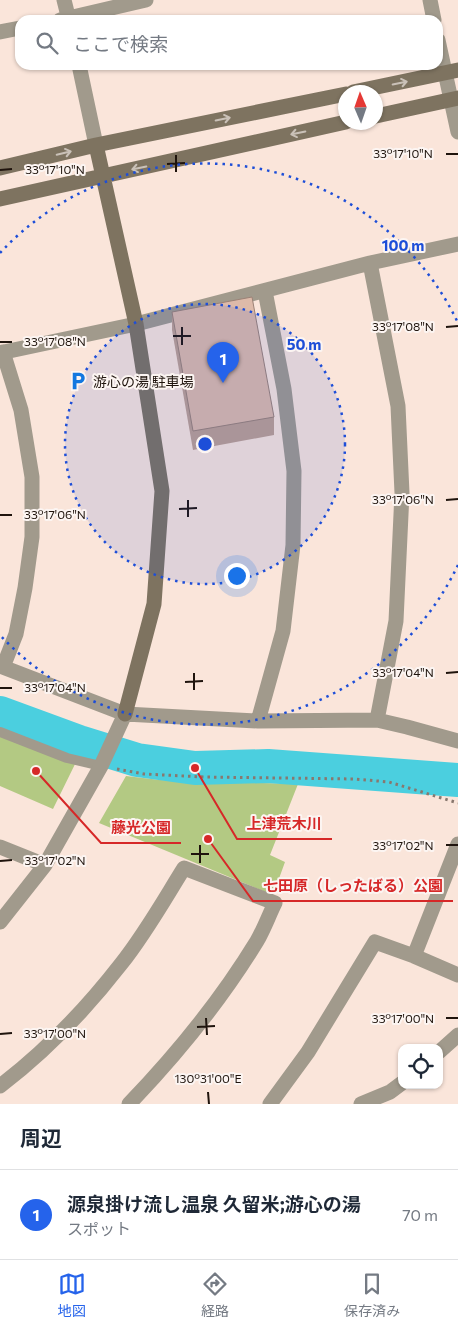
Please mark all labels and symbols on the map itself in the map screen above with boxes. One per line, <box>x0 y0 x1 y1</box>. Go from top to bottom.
one-way arrow <box>392 77 408 87</box>
north arrow <box>338 85 383 130</box>
one-way arrow <box>215 114 231 123</box>
one-way arrow <box>290 129 306 138</box>
text: 33°17'10"N <box>373 146 433 160</box>
one-way arrow <box>56 148 72 157</box>
text: 33°17'10"N <box>25 162 85 176</box>
one-way arrow <box>132 163 148 173</box>
text: 100 m <box>382 236 424 254</box>
text: 33°17'08"N <box>372 319 434 333</box>
text: 33°17'08"N <box>24 334 86 348</box>
text: 50 m <box>287 335 321 353</box>
pin: 1 <box>207 342 239 383</box>
parking icon: 游心の湯 駐車場 <box>67 370 89 392</box>
place label: 游心の湯 駐車場 <box>93 373 194 390</box>
centre of rings <box>196 435 214 453</box>
text: 33°17'06"N <box>372 492 434 506</box>
text: 33°17'06"N <box>24 507 86 521</box>
your location <box>224 563 250 589</box>
text: 33°17'04"N <box>372 665 434 679</box>
text: 33°17'04"N <box>24 680 86 694</box>
callout: 上津荒木川 <box>237 809 332 839</box>
callout: 藤光公園 <box>101 813 181 843</box>
text: 上津荒木川 <box>246 814 322 832</box>
text: 藤光公園 <box>111 818 171 836</box>
text: 33°17'02"N <box>372 838 434 852</box>
text: 33°17'02"N <box>24 853 86 867</box>
callout: 七田原（しったばる）公園 <box>253 871 453 901</box>
text: 七田原（しったばる）公園 <box>263 876 443 894</box>
text: 33°17'00"N <box>372 1011 434 1025</box>
text: 33°17'00"N <box>24 1026 86 1040</box>
text: 130°31'00"E <box>174 1071 242 1085</box>

